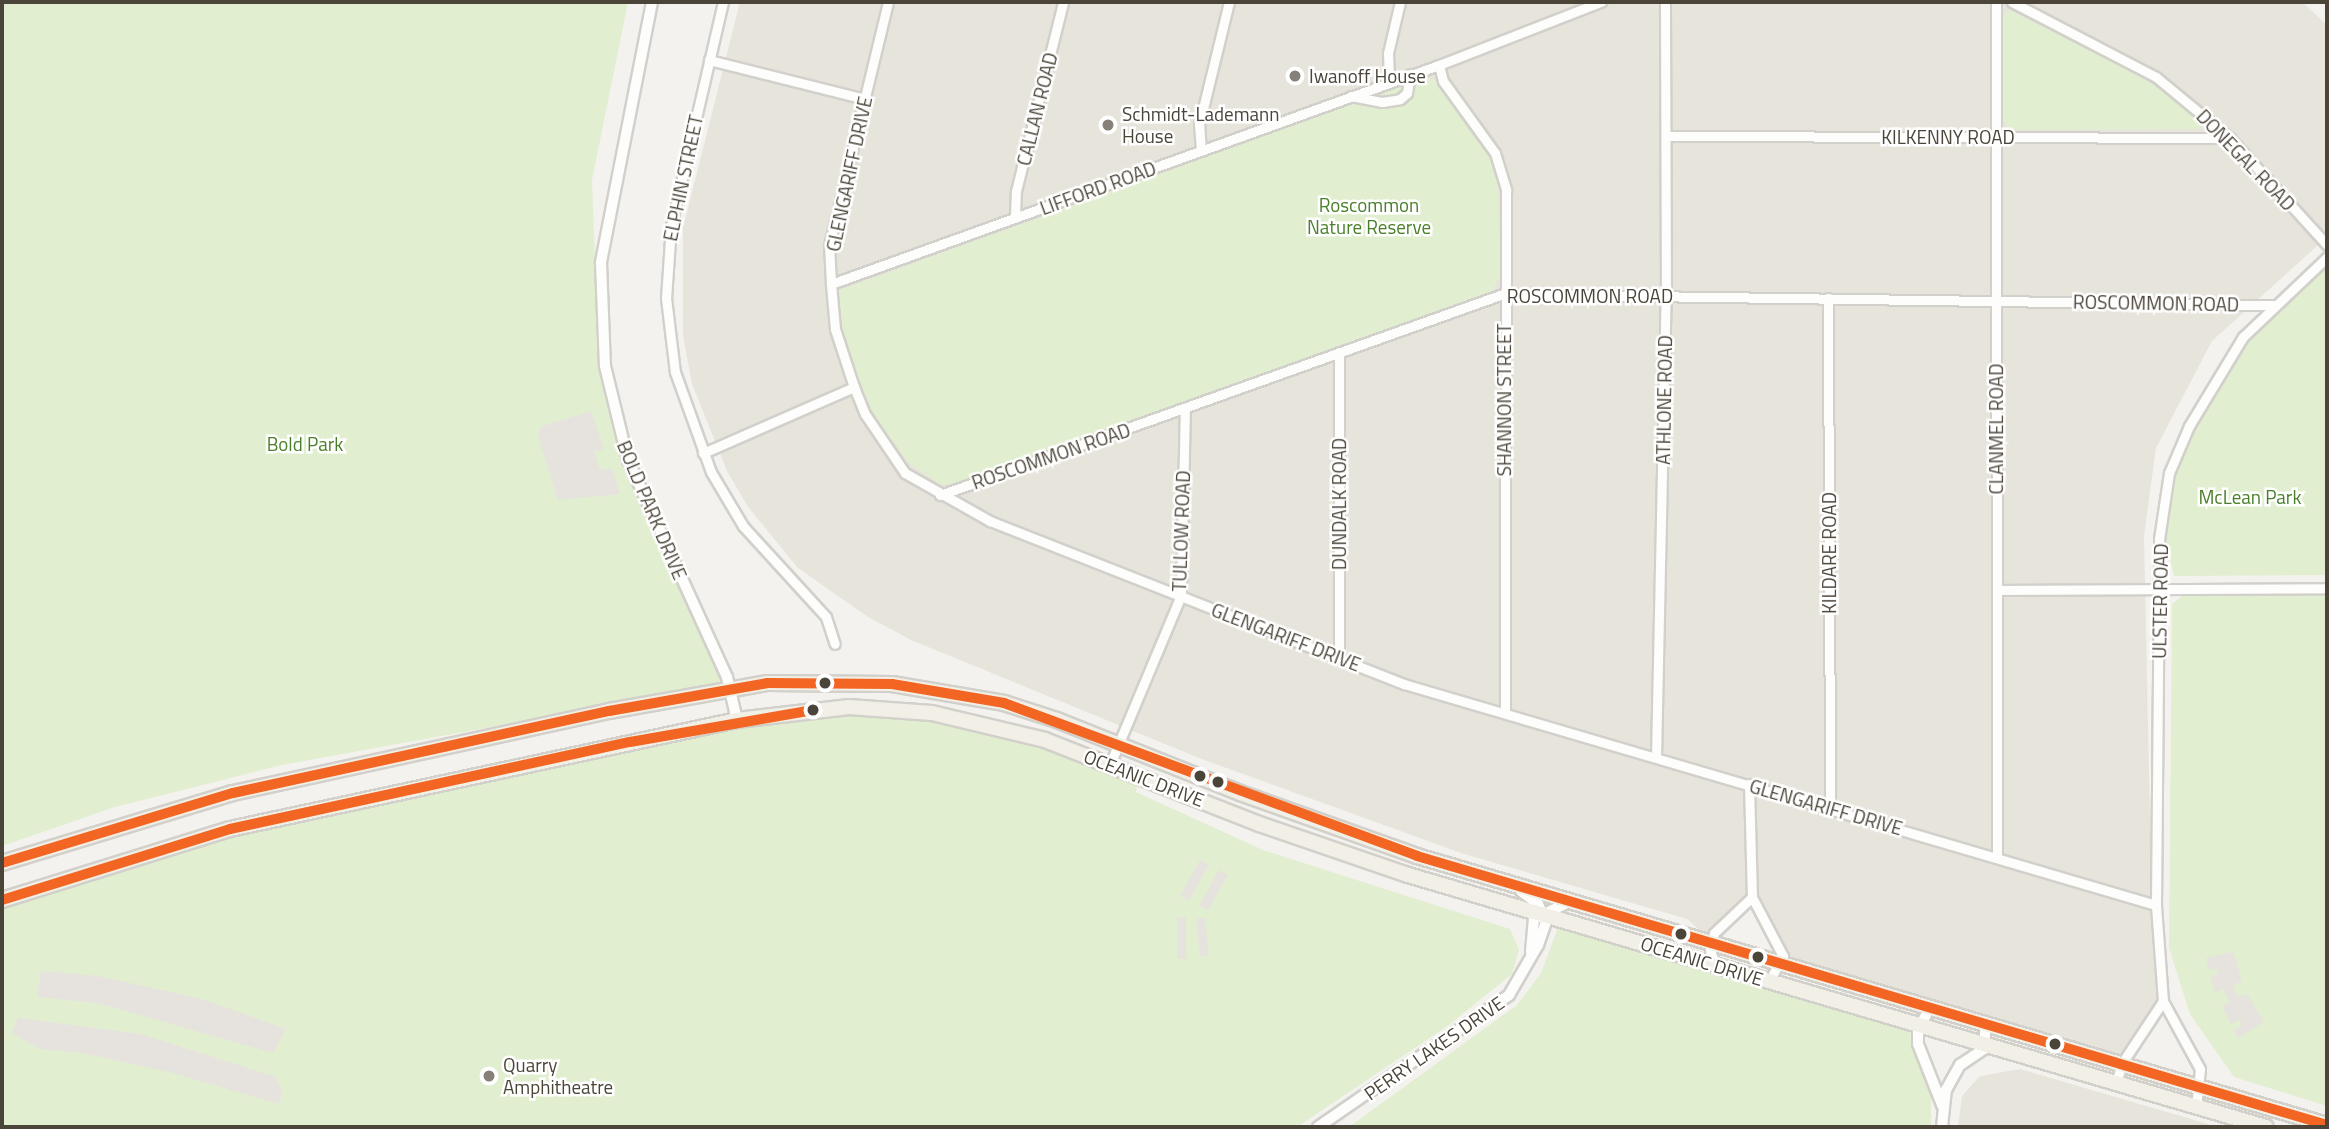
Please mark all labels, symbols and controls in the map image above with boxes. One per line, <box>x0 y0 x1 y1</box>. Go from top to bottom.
street label: CALLAN ROAD <box>1012 50 1062 168</box>
place label: Iwanoff House <box>1309 65 1426 87</box>
marker: Iwanoff House <box>1287 68 1303 84</box>
street label: GLENGARIFF DRIVE <box>821 94 877 254</box>
place label: Schmidt-Lademann House <box>1122 103 1280 147</box>
street label: DONEGAL ROAD <box>2192 105 2300 215</box>
street label: ELPHIN STREET <box>659 113 707 243</box>
marker: Schmidt-Lademann House <box>1100 117 1116 133</box>
street label: KILKENNY ROAD <box>1881 126 2015 148</box>
street label: LIFFORD ROAD <box>1037 156 1159 220</box>
park label: Roscommon Nature Reserve <box>1307 194 1431 238</box>
street label: ROSCOMMON ROAD <box>1507 285 1673 307</box>
street label: ROSCOMMON ROAD <box>2073 290 2239 316</box>
street label: SHANNON STREET <box>1493 324 1515 476</box>
street label: ATHLONE ROAD <box>1651 335 1677 465</box>
street label: CLANMEL ROAD <box>1985 364 2007 494</box>
street label: ROSCOMMON ROAD <box>969 418 1133 494</box>
park label: Bold Park <box>267 433 343 455</box>
street label: BOLD PARK DRIVE <box>612 437 692 583</box>
street label: DUNDALK ROAD <box>1328 438 1350 570</box>
street label: TULLOW ROAD <box>1167 470 1195 592</box>
park label: McLean Park <box>2198 486 2302 508</box>
street label: KILDARE ROAD <box>1818 492 1840 614</box>
street label: ULSTER ROAD <box>2148 543 2172 659</box>
street label: GLENGARIFF DRIVE <box>1208 598 1364 676</box>
unlabelled marker <box>818 676 832 690</box>
unlabelled marker <box>806 703 820 717</box>
street label: OCEANIC DRIVE <box>1081 745 1207 811</box>
unlabelled marker <box>1193 769 1207 783</box>
street label: GLENGARIFF DRIVE <box>1747 774 1905 840</box>
unlabelled marker <box>1211 775 1225 789</box>
unlabelled marker <box>1674 927 1688 941</box>
street label: OCEANIC DRIVE <box>1638 932 1766 990</box>
unlabelled marker <box>1751 950 1765 964</box>
street label: PERRY LAKES DRIVE <box>1360 991 1508 1105</box>
unlabelled marker <box>2048 1037 2062 1051</box>
place label: Quarry Amphitheatre <box>503 1054 613 1098</box>
marker: Quarry Amphitheatre <box>481 1068 497 1084</box>

